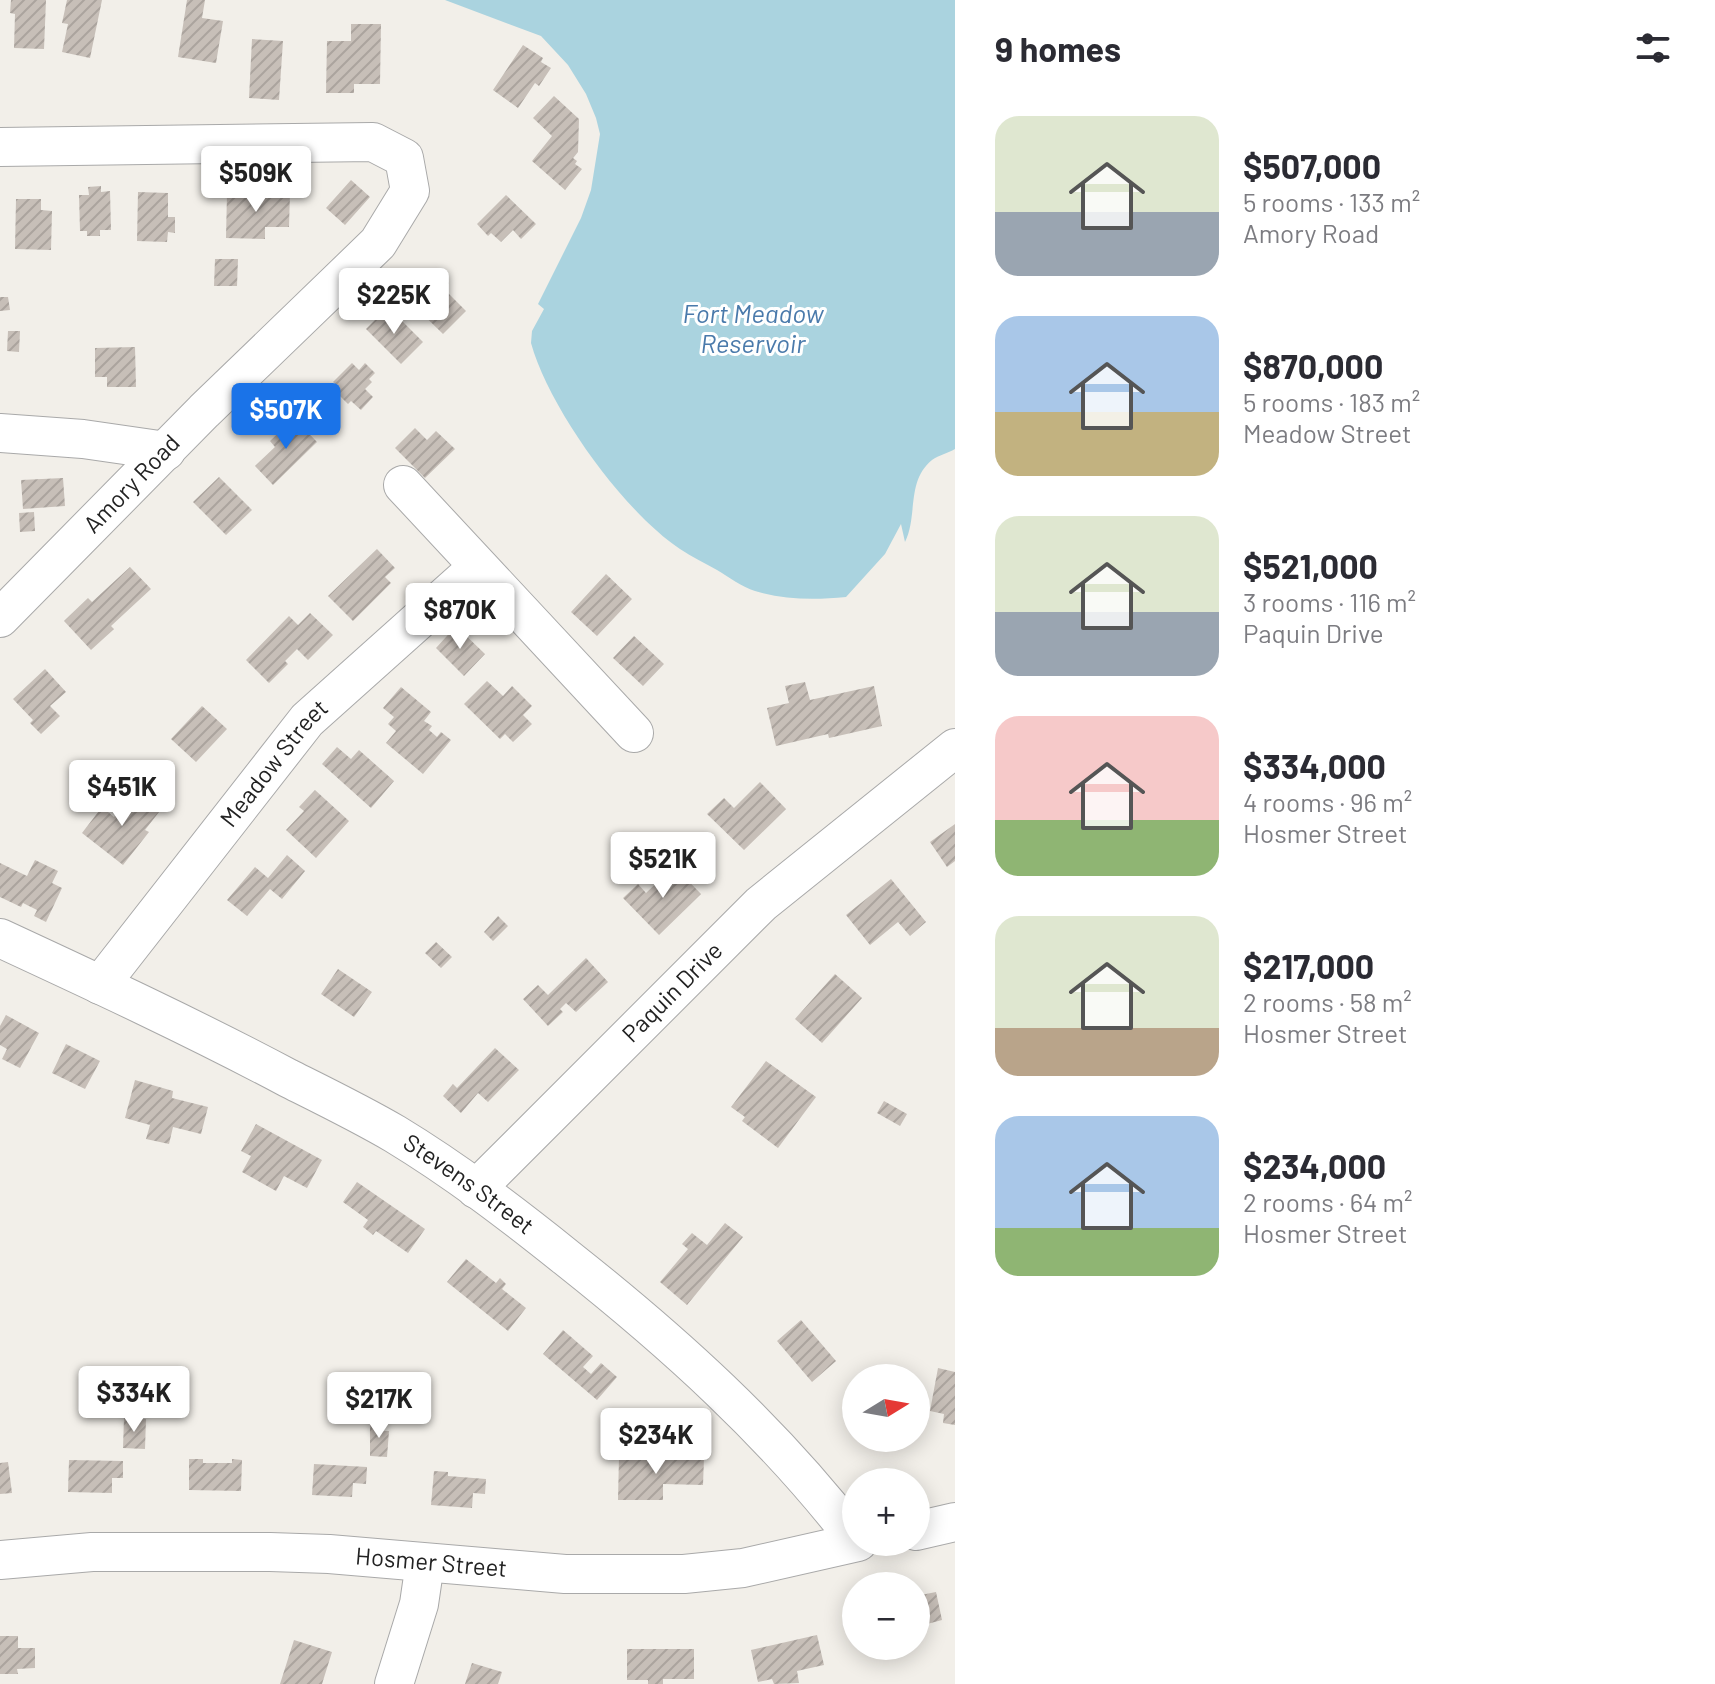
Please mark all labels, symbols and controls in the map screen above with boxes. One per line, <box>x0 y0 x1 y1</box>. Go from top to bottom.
icon: filters <box>1631 26 1675 70</box>
text: 9 homes <box>995 28 1121 69</box>
text: $507,000 <box>1243 145 1381 186</box>
pin: $509K <box>200 146 312 214</box>
icon: home <box>1059 148 1155 244</box>
text: $509K <box>219 156 293 187</box>
text: 5 rooms · 133 m² <box>1243 186 1420 217</box>
text: Amory Road <box>1243 217 1379 248</box>
pin: $225K <box>338 268 450 336</box>
text: $225K <box>357 278 431 309</box>
water label: Fort Meadow Reservoir <box>682 297 824 358</box>
text: $870,000 <box>1243 345 1383 386</box>
icon: home <box>1059 348 1155 444</box>
pin: $507K <box>230 383 342 451</box>
text: 5 rooms · 183 m² <box>1243 386 1420 417</box>
text: $507K <box>250 393 322 424</box>
text: Meadow Street <box>1243 417 1411 448</box>
street label: Amory Road <box>77 428 185 538</box>
text: $521,000 <box>1243 545 1378 586</box>
icon: home <box>1059 548 1155 644</box>
pin: $870K <box>404 583 516 651</box>
text: 3 rooms · 116 m² <box>1243 586 1416 617</box>
text: $870K <box>424 593 496 624</box>
text: Paquin Drive <box>1243 617 1384 648</box>
street label: Meadow Street <box>213 692 333 832</box>
text: $334,000 <box>1243 745 1386 786</box>
icon: home <box>1059 748 1155 844</box>
pin: $451K <box>66 760 178 828</box>
text: $451K <box>87 770 157 801</box>
text: 4 rooms · 96 m² <box>1243 786 1412 817</box>
text: Hosmer Street <box>1243 817 1408 848</box>
pin: $521K <box>607 832 719 900</box>
text: $521K <box>629 842 697 873</box>
street label: Paquin Drive <box>615 935 728 1048</box>
text: $217,000 <box>1243 945 1374 986</box>
icon: home <box>1059 948 1155 1044</box>
text: 2 rooms · 58 m² <box>1243 986 1412 1017</box>
text: Hosmer Street <box>1243 1017 1408 1048</box>
street label: Stevens Street <box>398 1127 540 1239</box>
text: $234,000 <box>1243 1145 1386 1186</box>
icon: home <box>1059 1148 1155 1244</box>
text: 2 rooms · 64 m² <box>1243 1186 1413 1217</box>
text: Hosmer Street <box>1243 1217 1408 1248</box>
north arrow <box>842 1364 930 1452</box>
map controls <box>842 1364 930 1660</box>
pin: $334K <box>78 1366 190 1434</box>
pin: $217K <box>323 1372 435 1440</box>
text: $334K <box>97 1376 171 1407</box>
text: $217K <box>345 1382 413 1413</box>
pin: $234K <box>600 1408 712 1476</box>
text: $234K <box>618 1418 694 1449</box>
button: + <box>842 1468 930 1556</box>
street label: Hosmer Street <box>354 1540 508 1582</box>
button: − <box>842 1572 930 1660</box>

